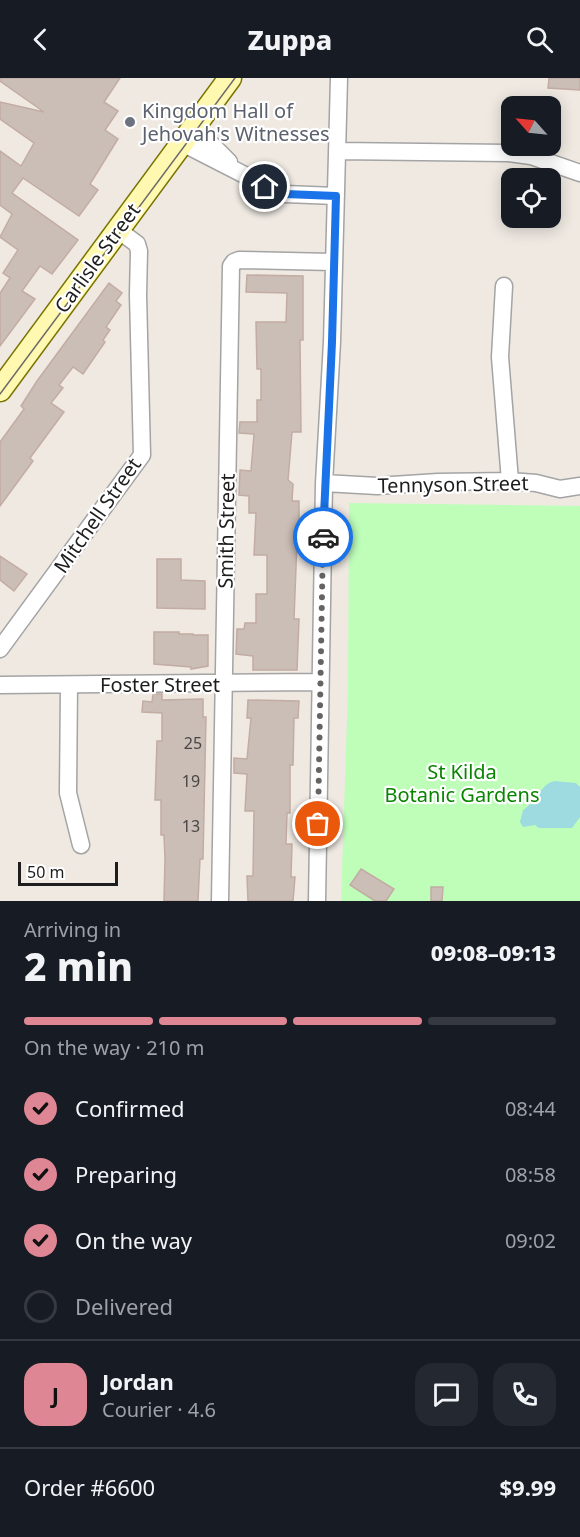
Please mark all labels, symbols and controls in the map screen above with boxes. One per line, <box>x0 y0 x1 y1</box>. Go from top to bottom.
text: Zuppa <box>248 21 332 58</box>
icon: back <box>24 23 57 56</box>
icon: search <box>523 23 556 56</box>
north arrow <box>501 96 561 156</box>
map controls <box>501 96 561 228</box>
place label: Kingdom Hall of Jehovah's Witnesses <box>140 97 330 147</box>
marker: Kingdom Hall of Jehovah's Witnesses <box>123 115 137 129</box>
pin <box>239 161 290 212</box>
button: locate <box>501 168 561 228</box>
icon: home <box>248 170 281 203</box>
street label: Carlisle Street <box>48 198 146 318</box>
street label: Mitchell Street <box>47 452 147 578</box>
street label: Tennyson Street <box>377 469 529 499</box>
street label: Smith Street <box>211 473 241 589</box>
courier <box>293 507 353 567</box>
icon: car <box>307 521 340 554</box>
street label: Foster Street <box>100 671 220 698</box>
house number: 25 <box>184 732 202 754</box>
park label: St Kilda Botanic Gardens <box>384 758 540 808</box>
house number: 19 <box>182 770 200 792</box>
pin <box>292 798 343 849</box>
icon: bag <box>301 807 334 840</box>
house number: 13 <box>182 815 200 837</box>
scale bar <box>18 859 118 887</box>
text: 50 m <box>27 861 64 883</box>
text: Arriving in <box>24 916 121 943</box>
text: 09:08–09:13 <box>431 937 556 967</box>
text: 2 min <box>24 939 133 992</box>
text: On the way · 210 m <box>24 1034 204 1061</box>
icon: check <box>24 1092 57 1125</box>
text: Confirmed <box>75 1093 185 1123</box>
text: 08:44 <box>505 1095 556 1122</box>
icon: check <box>24 1158 57 1191</box>
text: Preparing <box>75 1159 177 1189</box>
text: 08:58 <box>505 1161 556 1188</box>
icon: check <box>24 1224 57 1257</box>
text: On the way <box>75 1225 192 1255</box>
text: 09:02 <box>505 1227 556 1254</box>
text: Delivered <box>75 1291 173 1321</box>
button: chat <box>415 1363 478 1426</box>
button: phone <box>493 1363 556 1426</box>
text: Jordan <box>102 1366 174 1396</box>
text: J <box>52 1379 59 1409</box>
text: Courier · 4.6 <box>102 1396 216 1423</box>
text: Order #6600 <box>24 1472 155 1502</box>
text: $9.99 <box>499 1472 556 1502</box>

